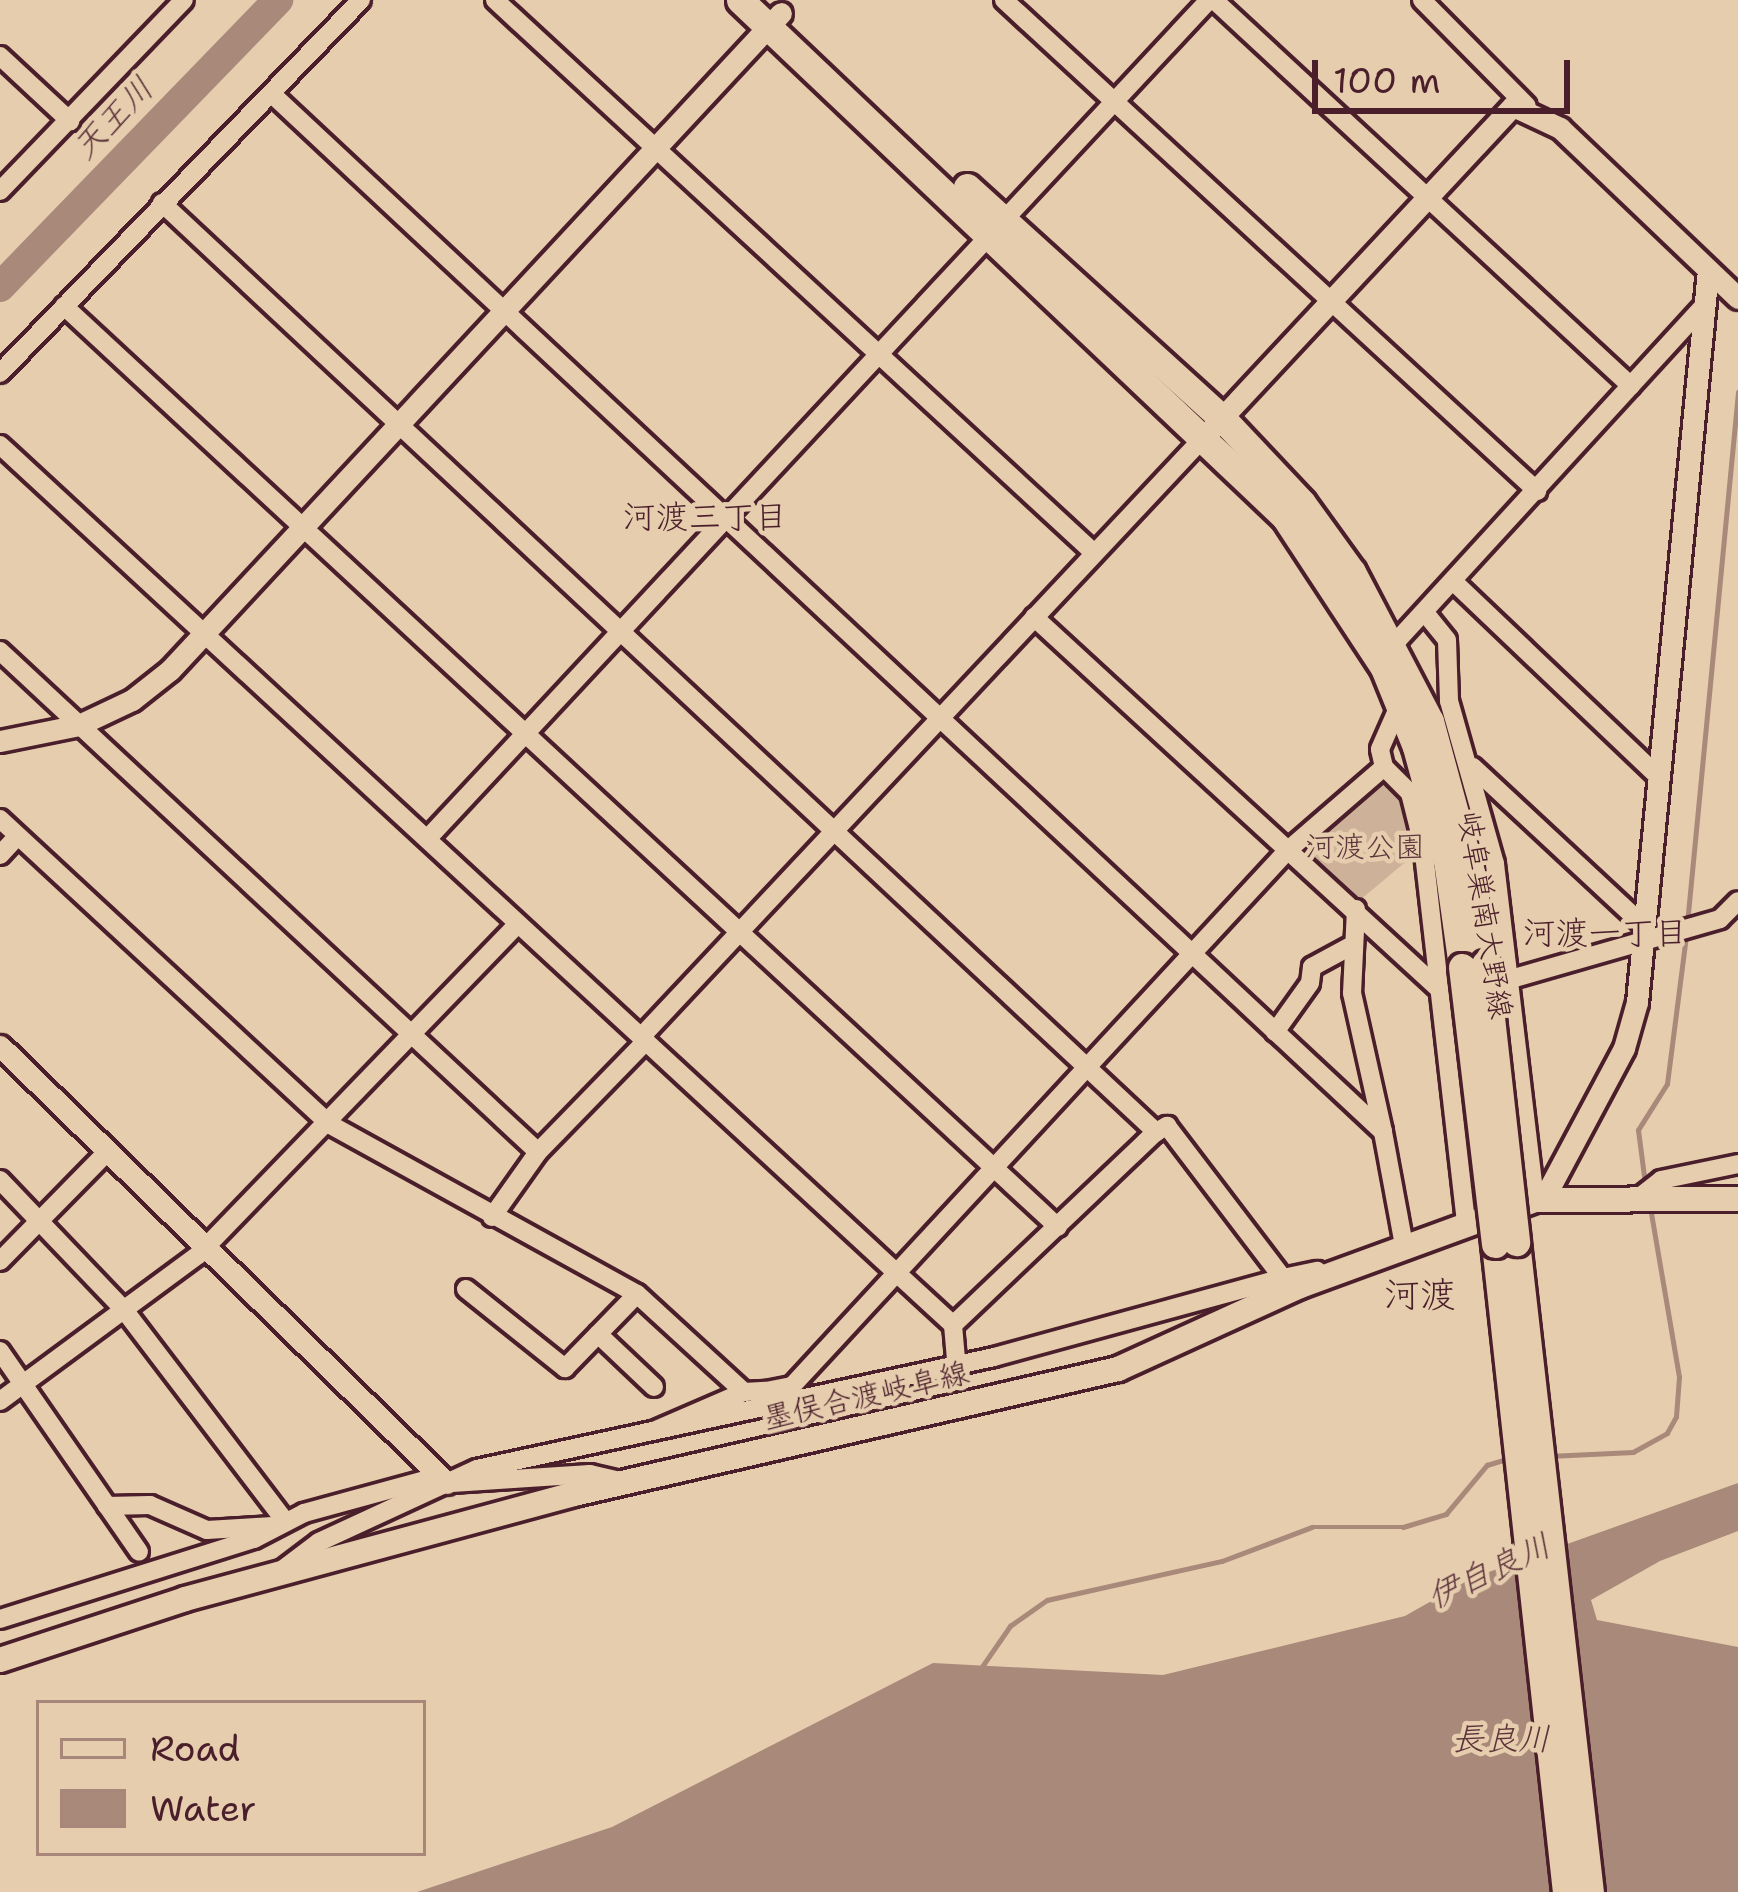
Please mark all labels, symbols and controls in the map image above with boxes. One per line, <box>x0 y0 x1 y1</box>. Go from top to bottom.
scale bar <box>1318 36 1576 110</box>
text: 100 m <box>1333 56 1441 105</box>
water label: 天王川 <box>64 69 162 167</box>
district label: 河渡三丁目 <box>623 497 787 537</box>
street label: 岐阜巣南大野線 <box>1451 808 1519 1022</box>
park label: 河渡公園 <box>1305 829 1425 865</box>
district label: 河渡一丁目 <box>1523 913 1687 953</box>
district label: 河渡 <box>1384 1273 1456 1317</box>
street label: 墨俣合渡岐阜線 <box>760 1355 972 1437</box>
water label: 伊自良川 <box>1421 1525 1557 1617</box>
legend <box>36 1700 426 1856</box>
water label: 長良川 <box>1452 1719 1550 1759</box>
text: Road <box>150 1724 240 1773</box>
text: Water <box>150 1784 256 1833</box>

